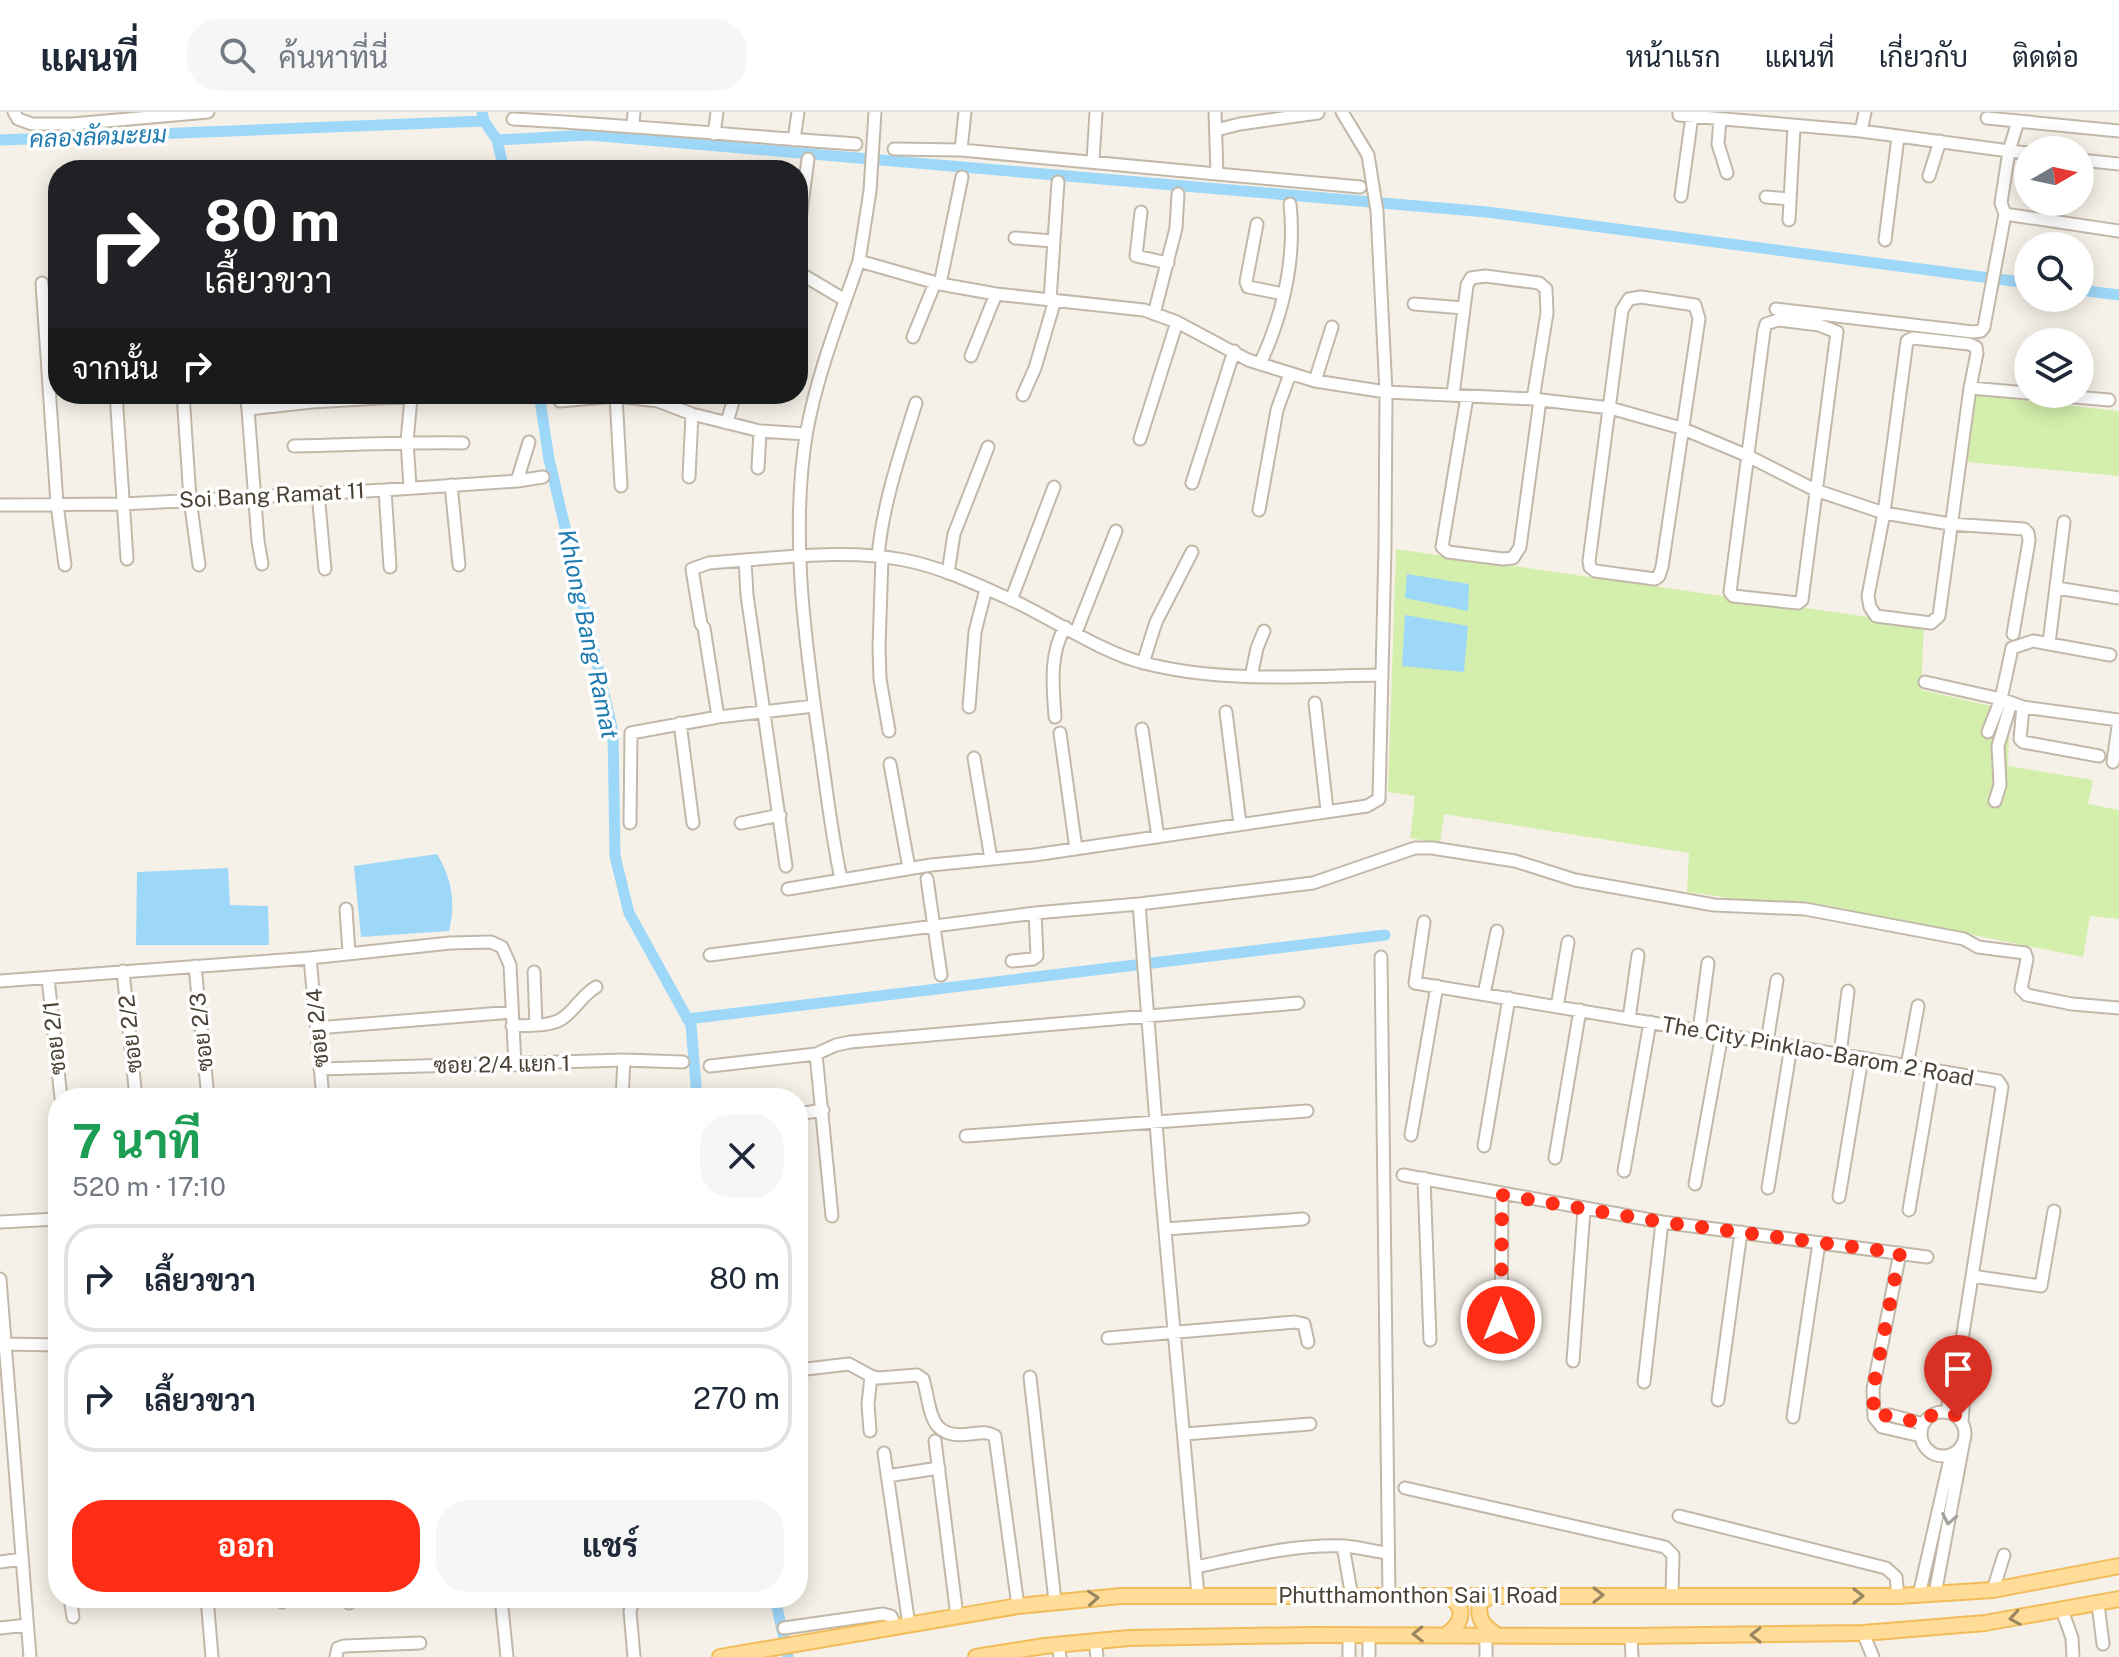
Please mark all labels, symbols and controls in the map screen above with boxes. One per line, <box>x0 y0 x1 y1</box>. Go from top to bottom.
search box <box>187 19 747 91</box>
icon: search <box>215 33 259 77</box>
text: แผนที่ <box>40 35 139 80</box>
text: ค้นหาที่นี่ <box>279 39 388 75</box>
text: หน้าแรก <box>1626 40 1721 73</box>
text: แผนที่ <box>1765 40 1835 73</box>
text: เกี่ยวกับ <box>1879 40 1968 73</box>
text: ติดต่อ <box>2012 40 2079 73</box>
water label: คลองลัดมะยม <box>29 120 167 152</box>
north arrow <box>2014 136 2094 216</box>
map controls <box>2014 136 2094 408</box>
text: 80 m <box>204 188 340 254</box>
icon: right <box>72 192 176 296</box>
button: search <box>2014 232 2094 312</box>
text: เลี้ยวขวา <box>204 259 332 301</box>
button: layers <box>2014 328 2094 408</box>
icon: right <box>175 344 219 388</box>
text: จากนั้น <box>72 350 159 386</box>
street label: Soi Bang Ramat 11 <box>178 477 366 513</box>
water label: Khlong Bang Ramat <box>553 526 625 741</box>
street label: ซอย 2/4 <box>301 987 333 1069</box>
street label: ซอย 2/3 <box>184 991 218 1073</box>
street label: ซอย 2/2 <box>113 994 147 1074</box>
street label: ซอย 2/1 <box>37 1000 71 1076</box>
street label: The City Pinklao-Barom 2 Road <box>1660 1011 1976 1091</box>
street label: ซอย 2/4 แยก 1 <box>433 1050 571 1078</box>
text: 7 นาที <box>72 1112 201 1169</box>
button: close <box>700 1114 784 1198</box>
text: 520 m · 17:10 <box>72 1171 226 1202</box>
icon: right <box>76 1256 120 1300</box>
text: 80 m <box>709 1260 780 1296</box>
text: เลี้ยวขวา <box>144 1262 256 1298</box>
position arrow <box>1459 1278 1543 1362</box>
pin <box>1924 1335 1992 1417</box>
icon: arrive <box>1936 1347 1980 1391</box>
icon: right <box>76 1376 120 1420</box>
text: 270 m <box>693 1380 780 1416</box>
text: เลี้ยวขวา <box>144 1382 256 1418</box>
button: ออก <box>72 1500 420 1592</box>
button: แชร์ <box>436 1500 784 1592</box>
one-way arrow <box>1941 1512 1958 1526</box>
street label: Phutthamonthon Sai 1 Road <box>1278 1582 1558 1608</box>
one-way arrow <box>1592 1586 1605 1604</box>
one-way arrow <box>1852 1587 1865 1605</box>
one-way arrow <box>1087 1590 1100 1607</box>
one-way arrow <box>2008 1609 2022 1626</box>
one-way arrow <box>1411 1625 1424 1643</box>
one-way arrow <box>1749 1626 1762 1643</box>

